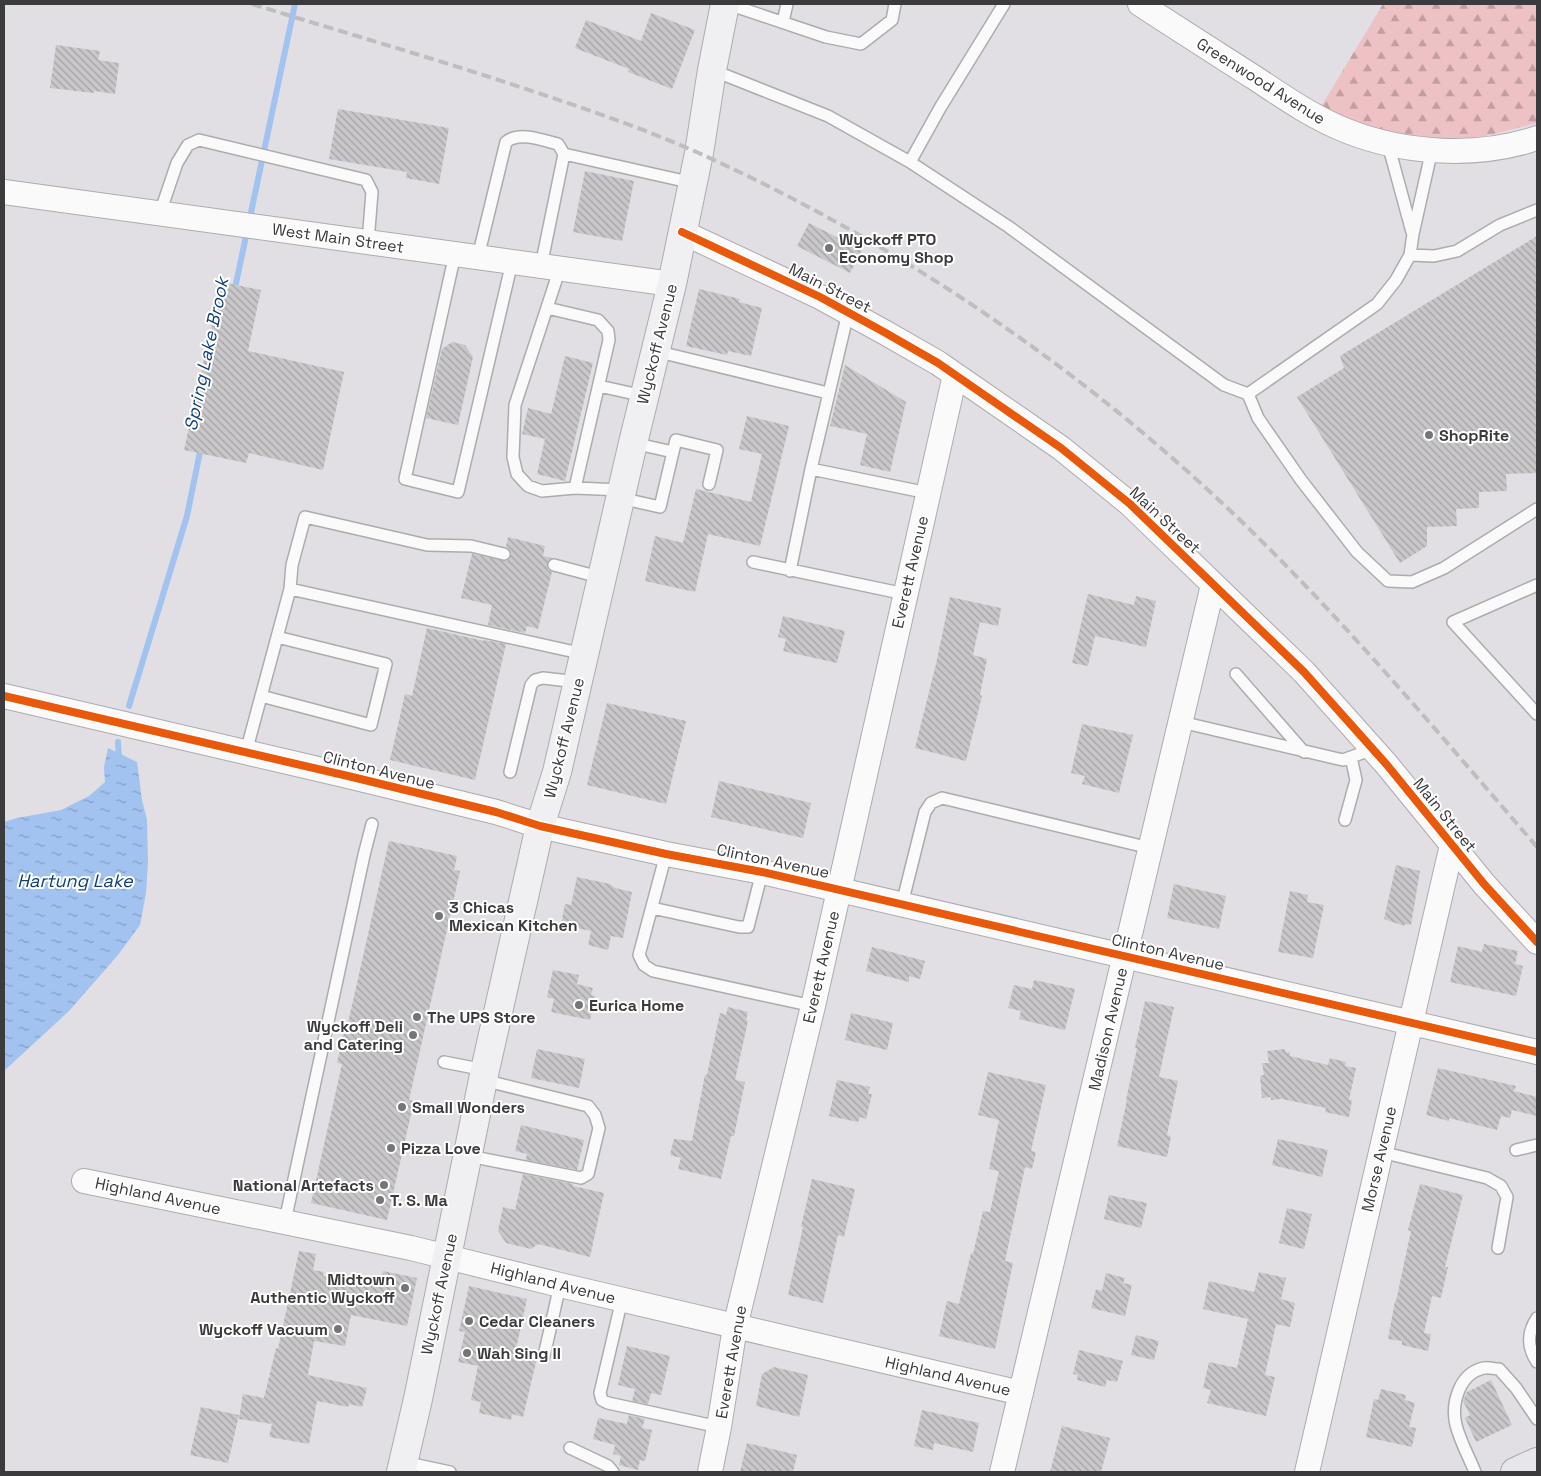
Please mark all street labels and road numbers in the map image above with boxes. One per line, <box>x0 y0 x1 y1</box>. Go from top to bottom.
street label: Greenwood Avenue <box>1193 33 1329 129</box>
street label: West Main Street <box>271 218 405 258</box>
street label: Main Street <box>785 258 875 318</box>
street label: Wyckoff Avenue <box>632 281 682 407</box>
street label: Main Street <box>1125 482 1205 558</box>
street label: Everett Avenue <box>887 514 933 630</box>
street label: Wyckoff Avenue <box>539 675 589 801</box>
street label: Clinton Avenue <box>321 746 437 794</box>
street label: Main Street <box>1409 774 1481 856</box>
street label: Clinton Avenue <box>715 839 831 883</box>
street label: Everett Avenue <box>798 909 844 1025</box>
street label: Clinton Avenue <box>1110 929 1226 975</box>
street label: Madison Avenue <box>1084 965 1132 1093</box>
street label: Morse Avenue <box>1357 1104 1401 1214</box>
street label: Highland Avenue <box>93 1172 223 1220</box>
street label: Wyckoff Avenue <box>416 1231 462 1357</box>
street label: Highland Avenue <box>488 1257 618 1309</box>
street label: Everett Avenue <box>711 1304 751 1420</box>
street label: Highland Avenue <box>883 1351 1013 1401</box>

